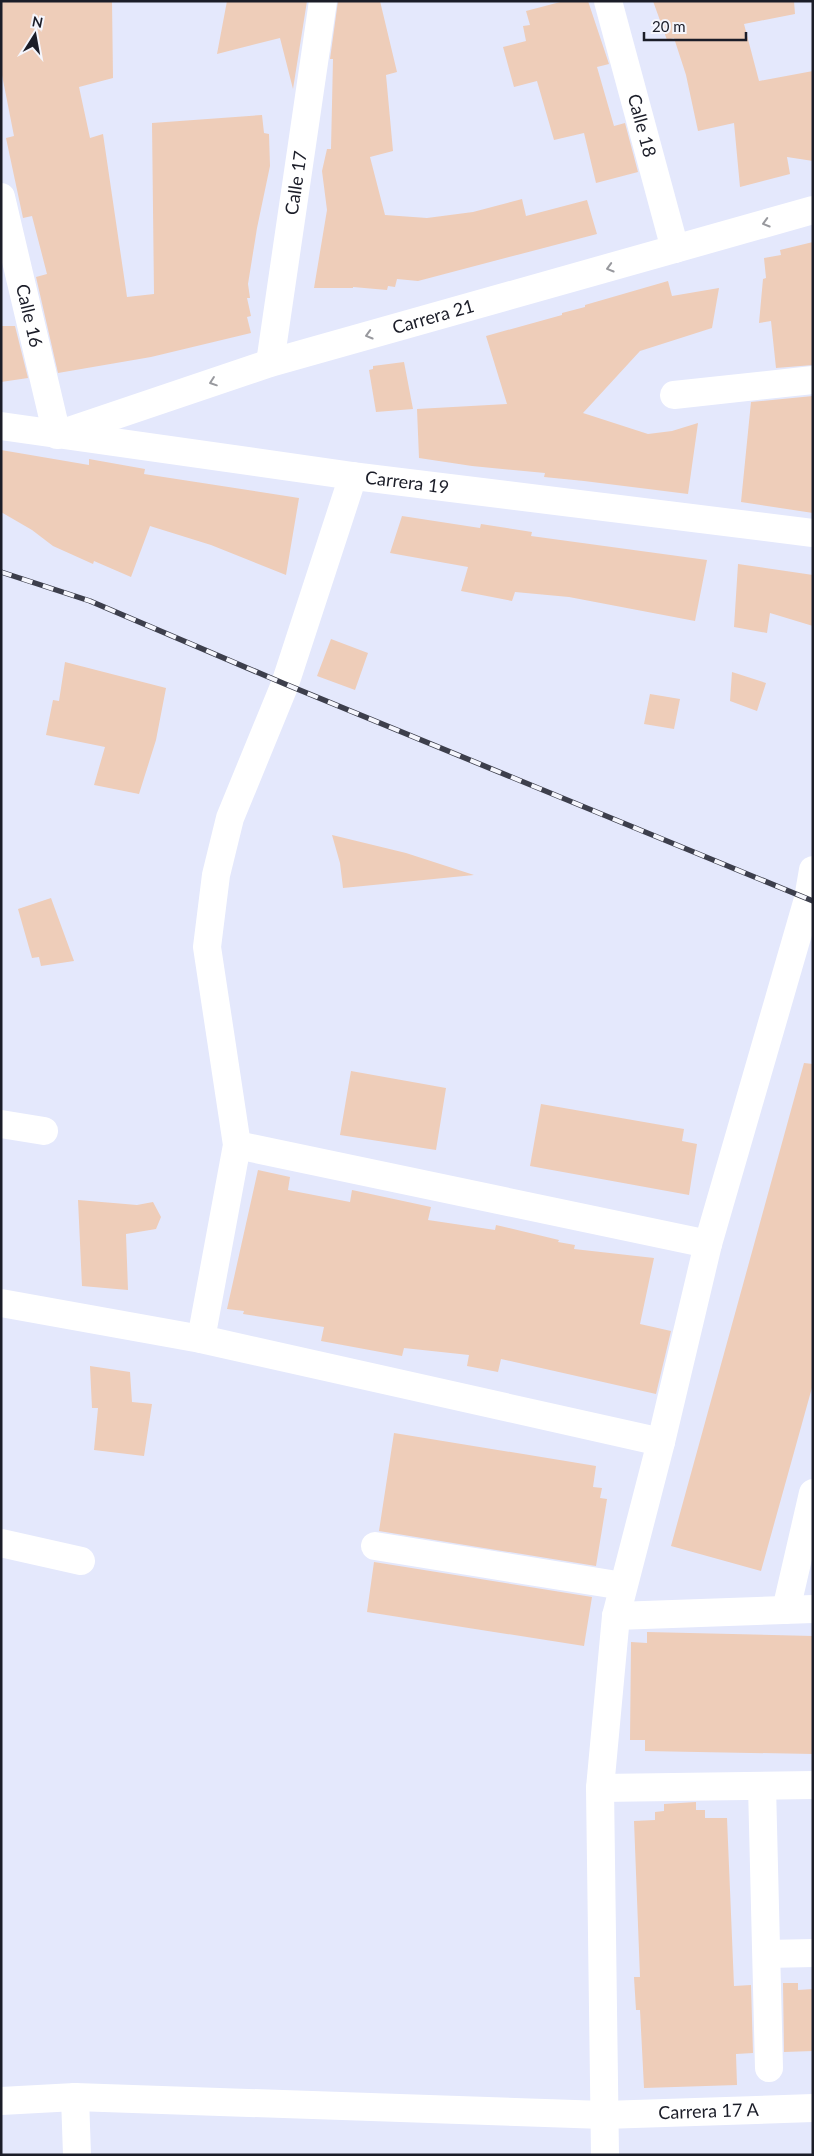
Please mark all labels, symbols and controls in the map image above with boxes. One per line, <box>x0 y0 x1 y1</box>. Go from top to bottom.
north arrow <box>10 10 60 60</box>
scale bar <box>644 10 746 42</box>
text: N <box>31 12 44 31</box>
text: 20 m <box>652 17 686 35</box>
street label: Calle 18 <box>624 91 662 159</box>
street label: Calle 17 <box>280 149 311 216</box>
one-way arrow <box>762 218 770 228</box>
one-way arrow <box>606 262 614 272</box>
street label: Calle 16 <box>12 282 48 349</box>
street label: Carrera 21 <box>390 294 477 338</box>
one-way arrow <box>365 330 374 340</box>
one-way arrow <box>210 377 218 387</box>
street label: Carrera 19 <box>364 466 450 498</box>
street label: Carrera 17 A <box>658 2098 760 2123</box>

